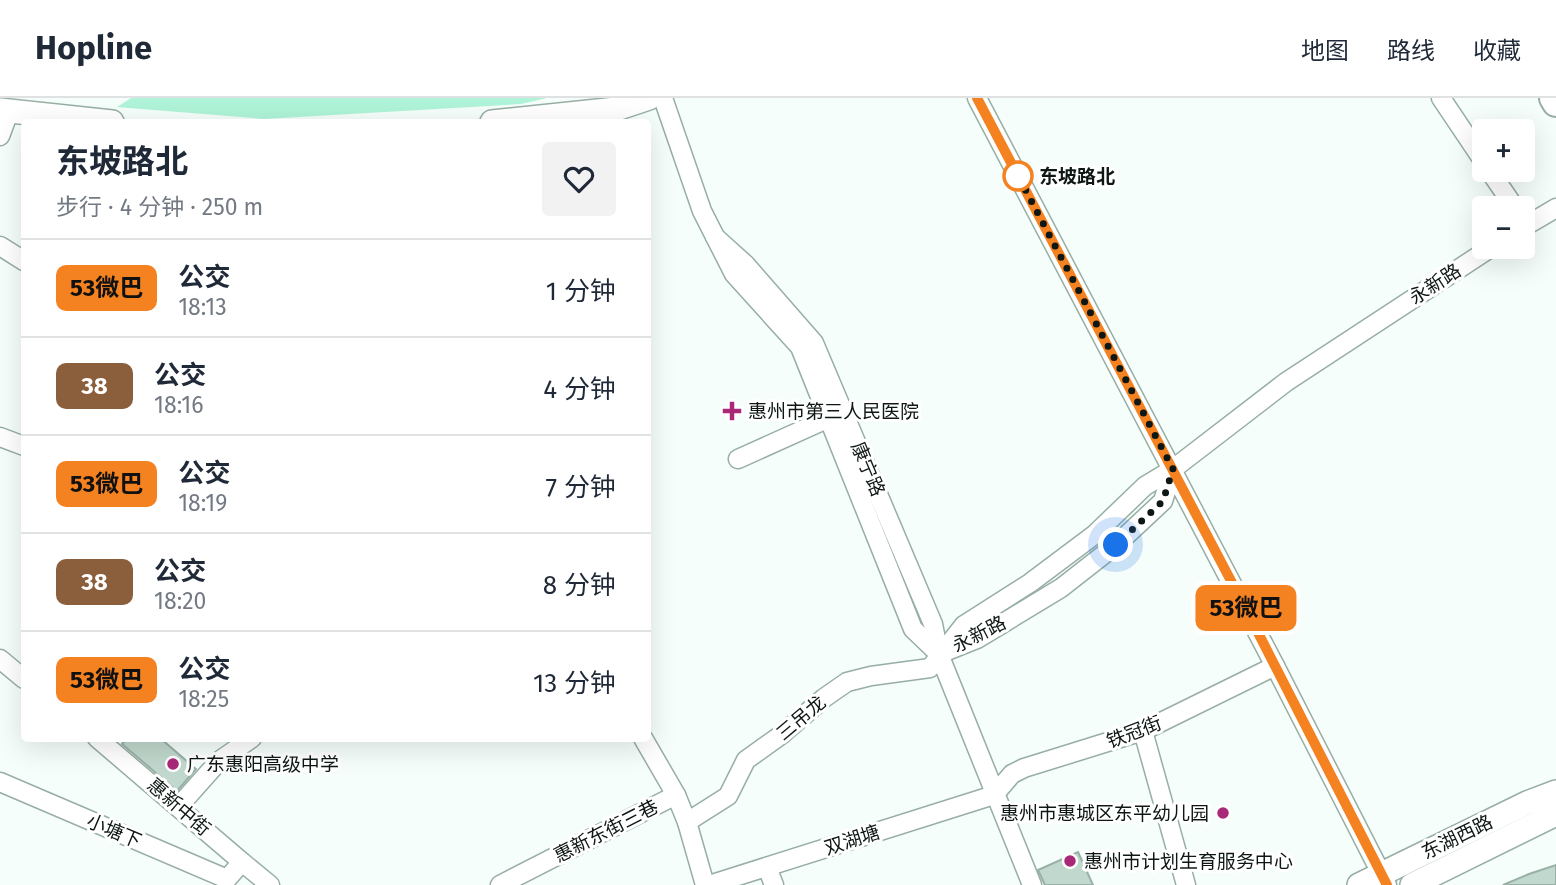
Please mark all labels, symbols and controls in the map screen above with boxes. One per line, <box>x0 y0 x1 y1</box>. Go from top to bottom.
text: Hopline <box>35 28 152 68</box>
text: 地图 <box>1301 37 1349 65</box>
text: 路线 <box>1387 37 1435 65</box>
text: 收藏 <box>1473 37 1521 65</box>
map controls <box>1472 119 1535 259</box>
button: + <box>1472 119 1535 182</box>
text: 东坡路北 <box>56 142 188 182</box>
button: heart <box>542 142 616 216</box>
marker: 东坡路北 <box>1003 161 1033 191</box>
place label: 东坡路北 <box>1039 165 1115 188</box>
text: 步行 · 4 分钟 · 250 m <box>56 193 263 221</box>
button: − <box>1472 196 1535 259</box>
street label: 永新路 <box>1405 259 1465 309</box>
text: 公交 <box>178 262 230 293</box>
text: 53微巴 <box>70 274 143 302</box>
text: 1 分钟 <box>546 276 616 307</box>
text: 18:13 <box>178 293 227 321</box>
text: 公交 <box>154 360 206 391</box>
text: 38 <box>81 372 108 400</box>
text: 4 分钟 <box>543 374 616 405</box>
text: 18:16 <box>154 391 203 419</box>
place label: 惠州市第三人民医院 <box>748 400 919 423</box>
marker: 惠州市第三人民医院 <box>722 401 742 421</box>
street label: 康宁路 <box>846 438 890 500</box>
text: 公交 <box>178 458 230 489</box>
text: 53微巴 <box>70 470 143 498</box>
text: 7 分钟 <box>546 472 616 503</box>
text: 18:19 <box>178 489 227 517</box>
your location <box>1098 527 1133 562</box>
text: 公交 <box>154 556 206 587</box>
text: 38 <box>81 568 108 596</box>
text: 8 分钟 <box>543 570 616 601</box>
line badge: 53微巴 <box>1197 585 1295 631</box>
text: 18:20 <box>154 587 206 615</box>
text: 53微巴 <box>1209 594 1283 622</box>
street label: 永新路 <box>948 611 1010 657</box>
text: 公交 <box>178 654 230 685</box>
text: 53微巴 <box>70 666 143 694</box>
text: 13 分钟 <box>533 668 616 699</box>
text: 18:25 <box>178 685 229 713</box>
street label: 三吊龙 <box>772 691 830 745</box>
street label: 铁冠街 <box>1103 711 1165 753</box>
place label: 广东惠阳高级中学 <box>187 753 339 776</box>
marker: 广东惠阳高级中学 <box>165 756 181 772</box>
street label: 惠新中街 <box>143 773 215 841</box>
street label: 惠新东街三巷 <box>550 795 662 867</box>
place label: 惠州市惠城区东平幼儿园 <box>1000 802 1209 825</box>
marker: 惠州市惠城区东平幼儿园 <box>1215 805 1231 821</box>
street label: 小塘下 <box>83 809 145 853</box>
street label: 东湖西路 <box>1418 810 1496 864</box>
street label: 双湖塘 <box>821 820 883 860</box>
place label: 惠州市计划生育服务中心 <box>1084 850 1293 873</box>
marker: 惠州市计划生育服务中心 <box>1062 853 1078 869</box>

